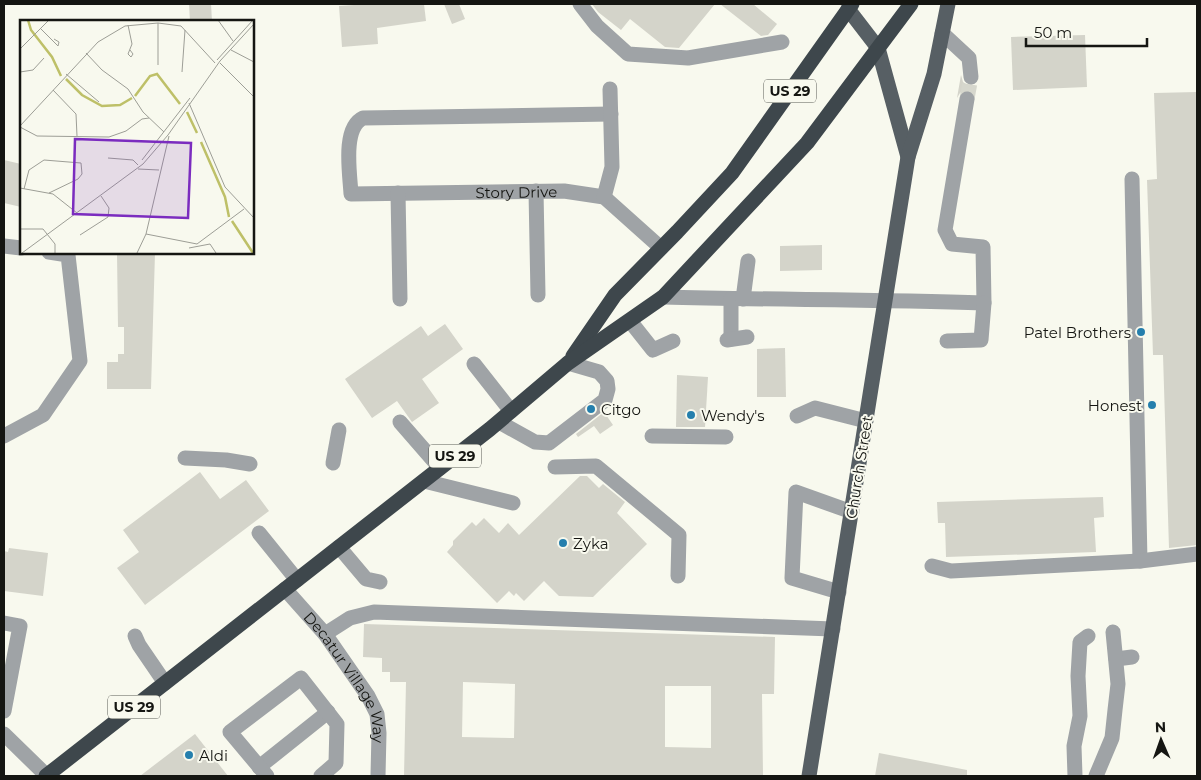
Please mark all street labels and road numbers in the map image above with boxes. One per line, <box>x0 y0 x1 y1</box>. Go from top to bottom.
road number: US 29 <box>764 80 816 102</box>
street label: Story Drive <box>475 182 557 202</box>
street label: Church Street <box>841 414 877 520</box>
road number: US 29 <box>429 444 481 468</box>
street label: Decatur Village Way <box>300 607 389 744</box>
road number: US 29 <box>108 696 160 719</box>

